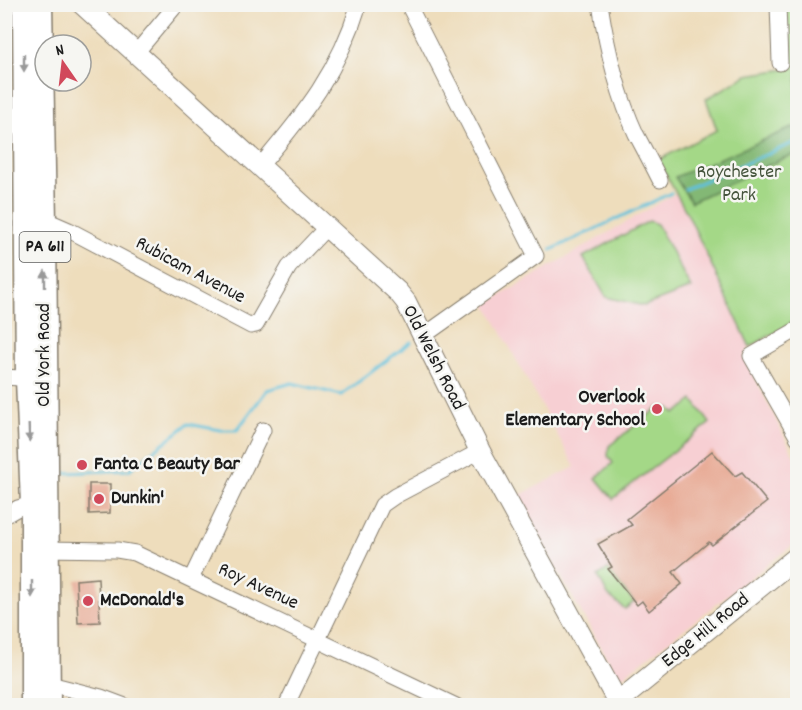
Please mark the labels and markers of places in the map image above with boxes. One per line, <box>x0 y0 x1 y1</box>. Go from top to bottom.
place label: Overlook Elementary School <box>505 384 645 435</box>
marker: Overlook Elementary School <box>650 402 664 416</box>
place label: Fanta C Beauty Bar <box>94 451 241 479</box>
marker: Fanta C Beauty Bar <box>75 458 89 472</box>
place label: Dunkin' <box>111 485 164 513</box>
marker: Dunkin' <box>92 492 106 506</box>
place label: McDonald's <box>100 587 184 615</box>
marker: McDonald's <box>81 594 95 608</box>

